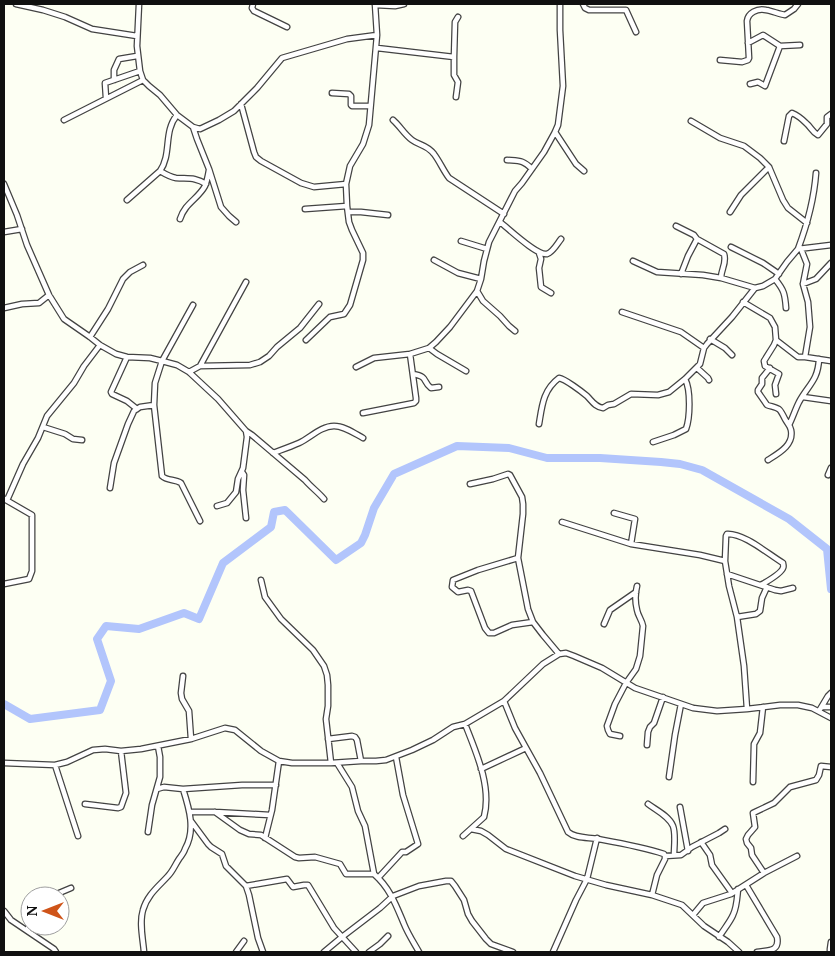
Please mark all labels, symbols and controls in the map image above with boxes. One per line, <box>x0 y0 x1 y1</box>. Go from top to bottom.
north arrow <box>20 886 70 936</box>
text: N <box>22 905 41 917</box>

